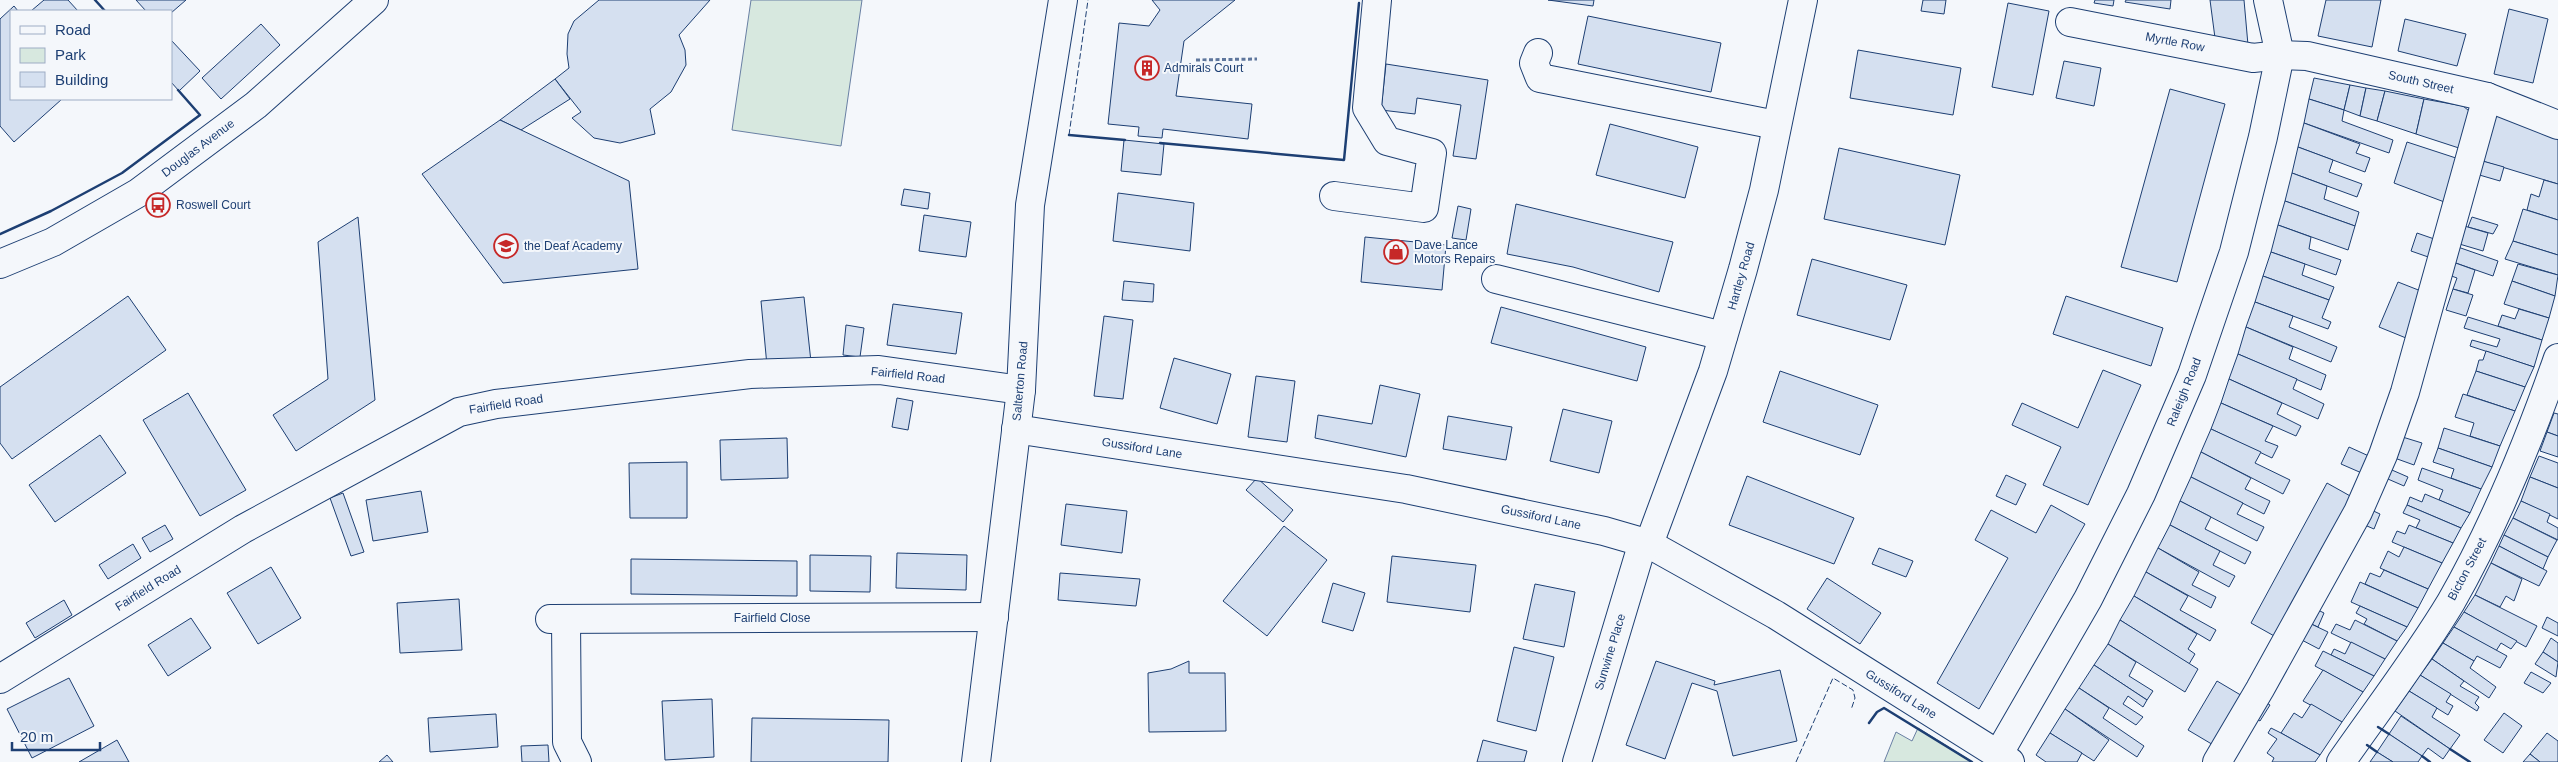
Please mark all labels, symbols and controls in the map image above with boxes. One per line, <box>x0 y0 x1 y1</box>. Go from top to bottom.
legend <box>10 10 172 100</box>
text: Road <box>55 21 91 38</box>
street label: Myrtle Row <box>2144 29 2206 55</box>
text: Park <box>55 46 86 63</box>
building icon: Admirals Court <box>1134 55 1160 81</box>
place label: Admirals Court <box>1164 61 1244 75</box>
street label: South Street <box>2387 68 2456 96</box>
text: Building <box>55 71 108 88</box>
street label: Douglas Avenue <box>159 116 237 180</box>
bus stop icon: Roswell Court <box>145 192 171 218</box>
place label: Roswell Court <box>176 198 251 212</box>
school or university icon: the Deaf Academy <box>493 233 519 259</box>
place label: Dave Lance Motors Repairs <box>1414 238 1495 266</box>
place label: the Deaf Academy <box>524 239 622 253</box>
shop icon: Dave Lance Motors Repairs <box>1383 239 1409 265</box>
street label: Hartley Road <box>1725 240 1757 312</box>
street label: Salterton Road <box>1010 341 1030 421</box>
street label: Raleigh Road <box>2164 356 2204 428</box>
street label: Fairfield Road <box>870 364 946 386</box>
street label: Fairfield Road <box>468 391 544 417</box>
street label: Gussiford Lane <box>1101 435 1184 461</box>
street label: Gussiford Lane <box>1500 502 1583 532</box>
street label: Bicton Street <box>2445 535 2490 603</box>
street label: Fairfield Road <box>113 562 183 614</box>
street label: Fairfield Close <box>734 611 811 625</box>
street label: Sunwine Place <box>1592 612 1628 692</box>
street label: Gussiford Lane <box>1863 666 1939 722</box>
scale bar <box>12 720 100 752</box>
text: 20 m <box>20 728 53 745</box>

